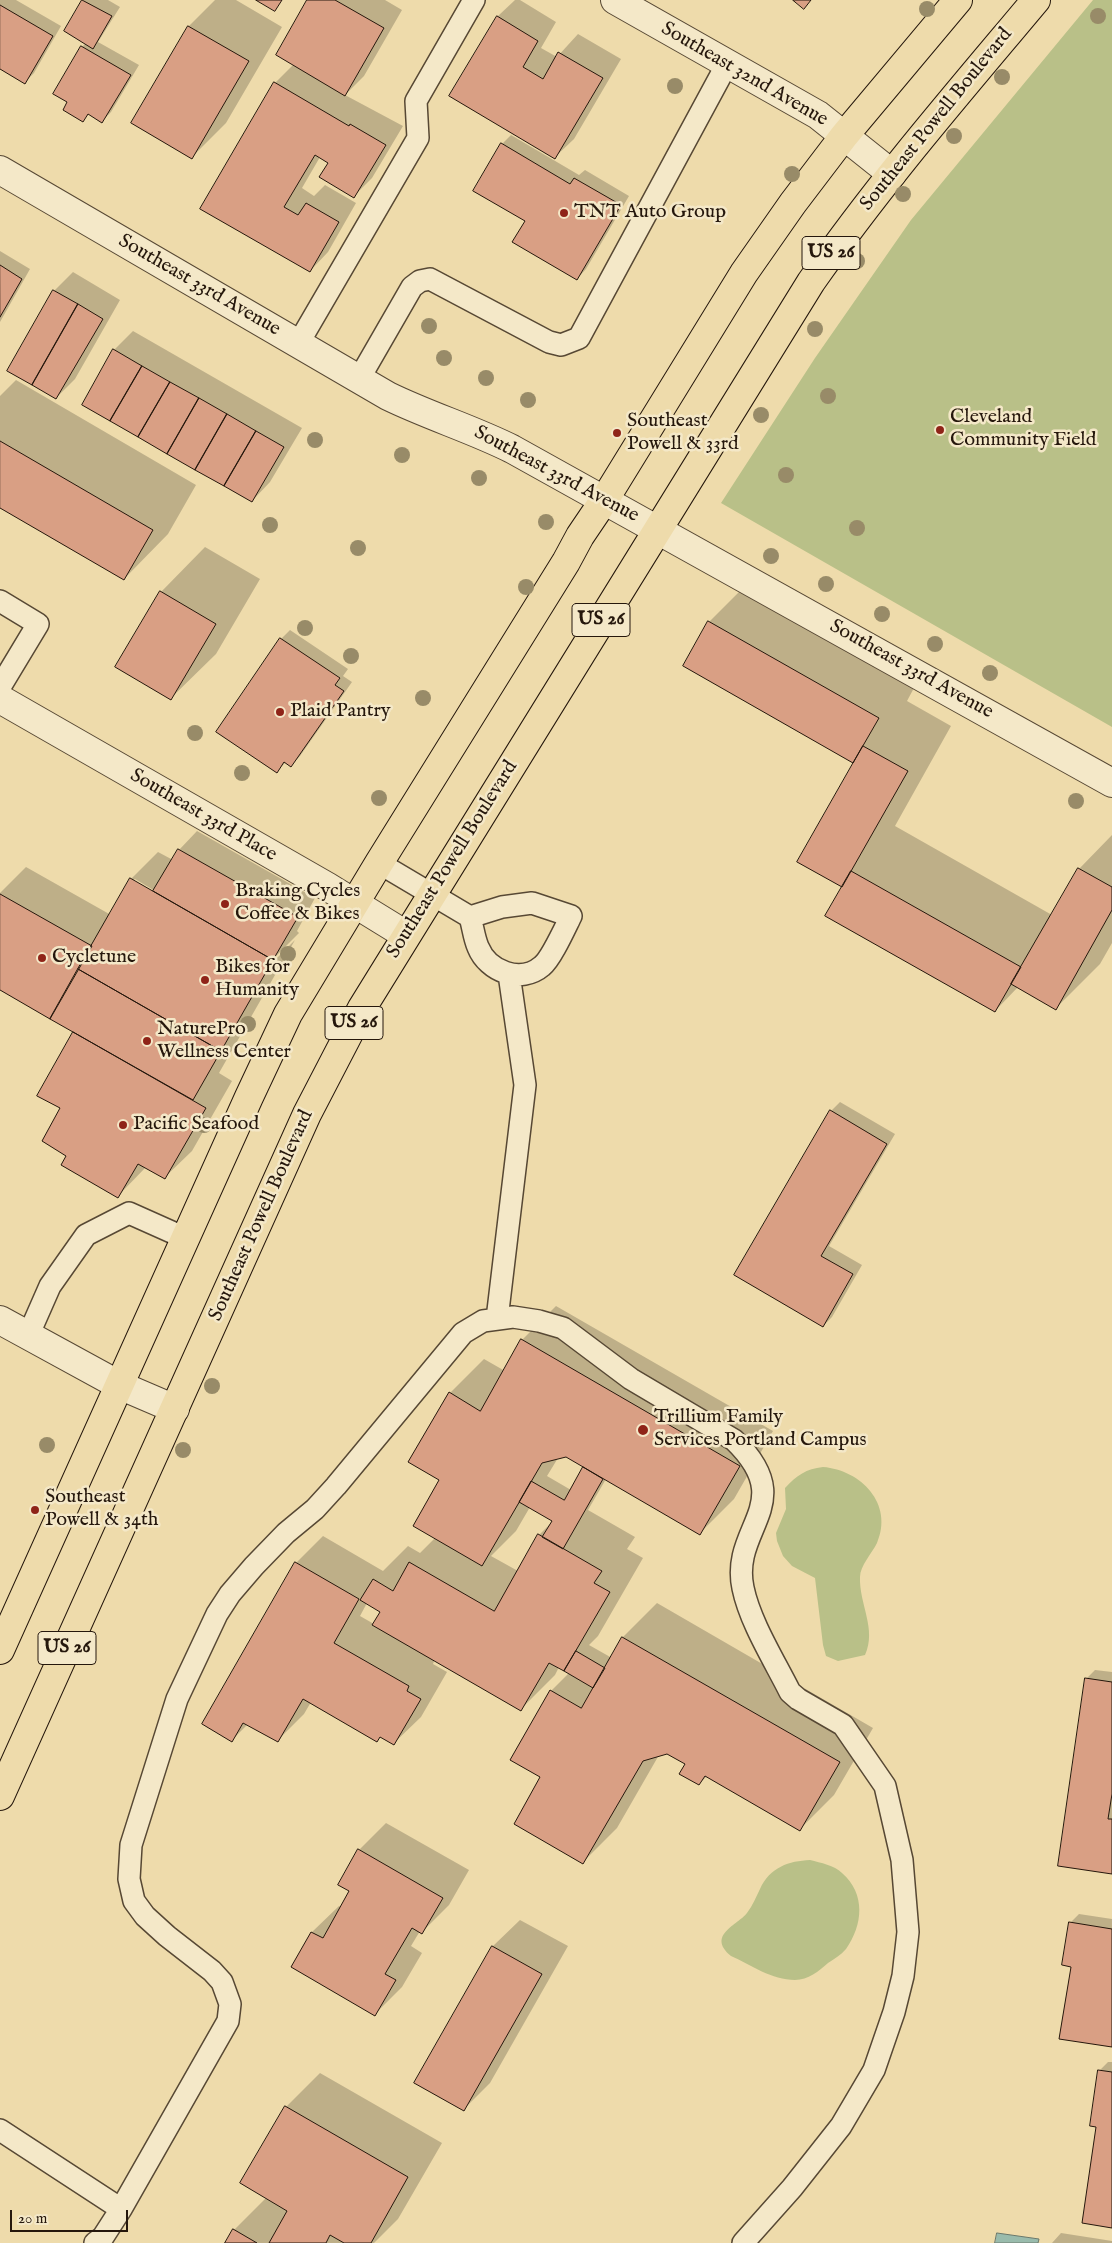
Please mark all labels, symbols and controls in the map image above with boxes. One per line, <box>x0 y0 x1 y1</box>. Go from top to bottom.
street label: Southeast 32nd Avenue <box>656 17 832 133</box>
street label: Southeast Powell Boulevard <box>856 24 1018 216</box>
place label: TNT Auto Group <box>574 201 726 225</box>
marker: TNT Auto Group <box>558 207 570 219</box>
street label: Southeast 33rd Avenue <box>114 230 284 342</box>
road number: US 26 <box>802 237 860 270</box>
place label: Cleveland Community Field <box>950 406 1096 453</box>
place label: Southeast Powell & 33rd <box>627 410 739 457</box>
street label: Southeast 33rd Avenue <box>469 421 643 529</box>
marker: Cleveland Community Field <box>934 424 946 436</box>
marker: Southeast Powell & 33rd <box>611 427 623 439</box>
road number: US 26 <box>572 604 630 636</box>
street label: Southeast 33rd Avenue <box>825 615 997 725</box>
place label: Plaid Pantry <box>290 700 391 724</box>
marker: Plaid Pantry <box>274 706 286 718</box>
street label: Southeast Powell Boulevard <box>382 757 524 963</box>
street label: Southeast 33rd Place <box>125 764 281 868</box>
place label: Braking Cycles Coffee & Bikes <box>235 880 360 927</box>
marker: Braking Cycles Coffee & Bikes <box>219 898 231 910</box>
place label: Cycletune <box>52 946 136 970</box>
marker: Cycletune <box>36 952 48 964</box>
place label: Bikes for Humanity <box>215 956 299 1003</box>
marker: Bikes for Humanity <box>199 974 211 986</box>
road number: US 26 <box>325 1006 383 1040</box>
place label: NaturePro Wellness Center <box>157 1018 291 1065</box>
marker: NaturePro Wellness Center <box>141 1035 153 1047</box>
street label: Southeast Powell Boulevard <box>205 1107 319 1325</box>
place label: Pacific Seafood <box>133 1113 259 1137</box>
marker: Pacific Seafood <box>117 1119 129 1131</box>
place label: Trillium Family Services Portland Campus <box>654 1406 867 1453</box>
marker: Trillium Family Services Portland Campus <box>636 1423 650 1437</box>
place label: Southeast Powell & 34th <box>45 1486 158 1533</box>
marker: Southeast Powell & 34th <box>29 1504 41 1516</box>
road number: US 26 <box>38 1632 96 1665</box>
scale bar <box>12 2200 130 2232</box>
text: 20 m <box>18 2209 47 2228</box>

